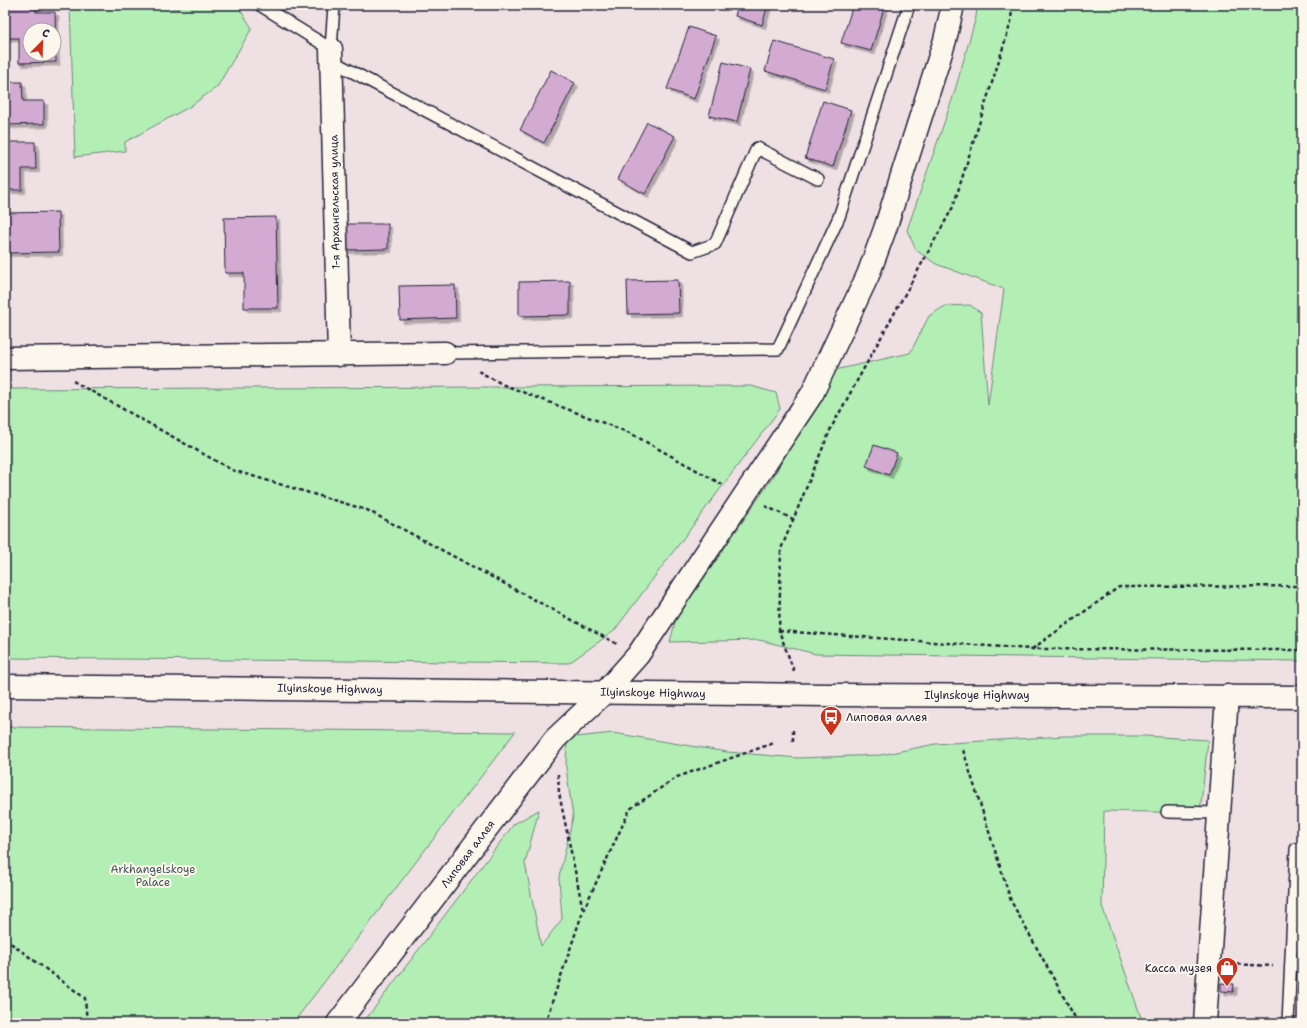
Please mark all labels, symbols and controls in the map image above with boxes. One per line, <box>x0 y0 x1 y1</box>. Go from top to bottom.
north arrow <box>22 22 62 62</box>
text: С <box>40 25 52 42</box>
street label: 1-я Архангельская улица <box>326 134 344 269</box>
street label: Ilyinskoye Highway <box>277 681 383 697</box>
street label: Ilyinskoye Highway <box>600 685 706 701</box>
street label: Ilyinskoye Highway <box>924 688 1030 703</box>
bus stop icon: Липовая аллея <box>818 704 844 737</box>
place label: Липовая аллея <box>846 710 927 725</box>
street label: Липовая аллея <box>438 817 498 891</box>
park label: Arkhangelskoye Palace <box>110 862 196 890</box>
shop icon: Касса музея <box>1214 955 1240 988</box>
place label: Касса музея <box>1145 961 1212 976</box>

